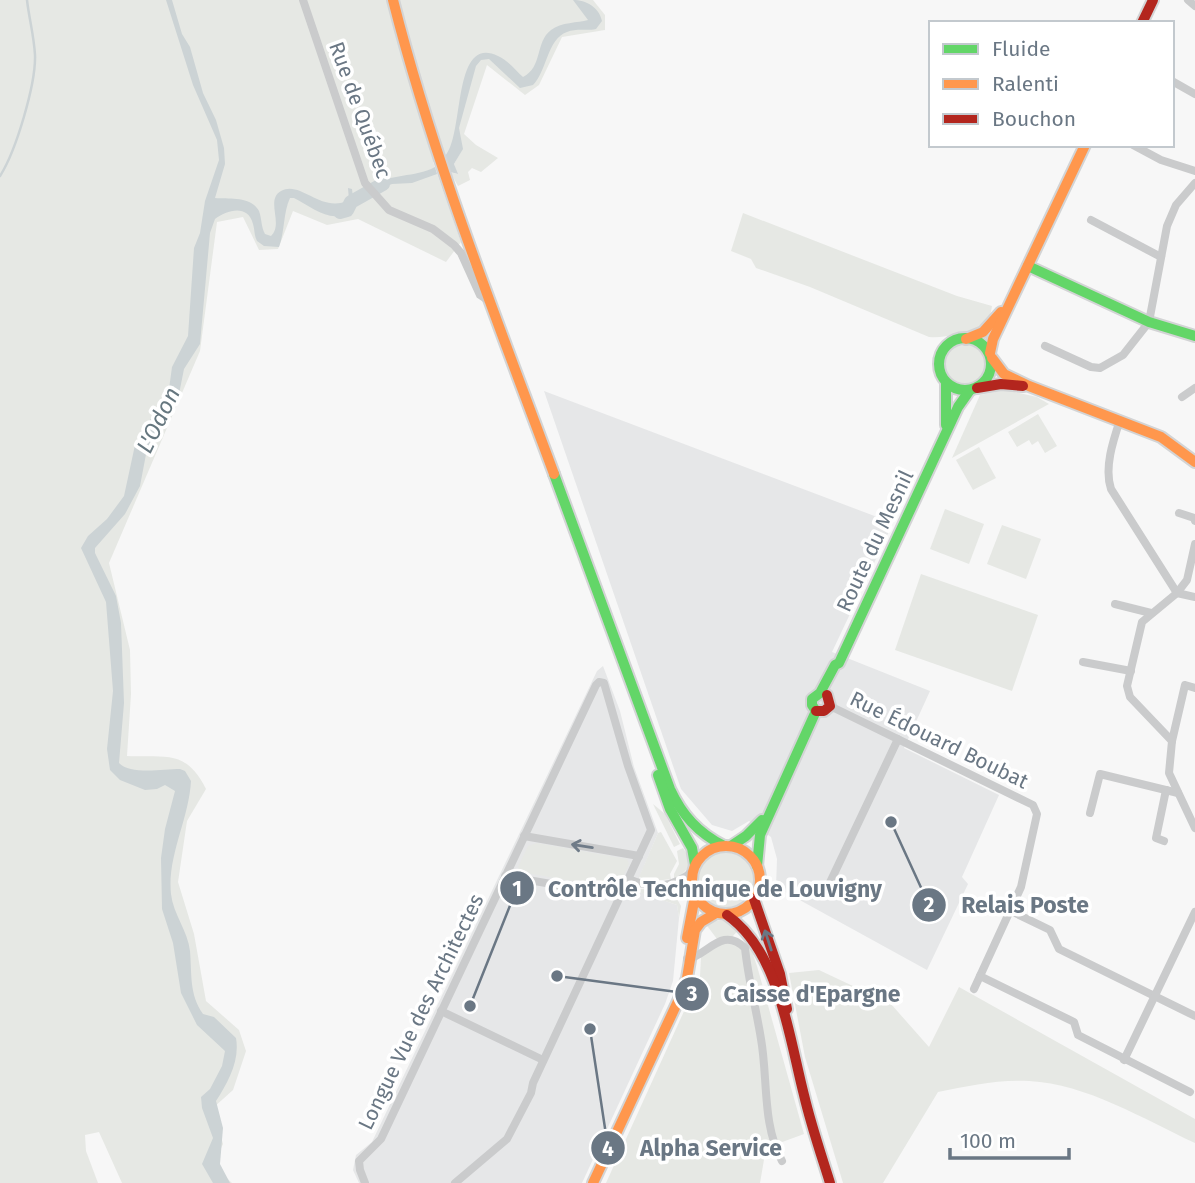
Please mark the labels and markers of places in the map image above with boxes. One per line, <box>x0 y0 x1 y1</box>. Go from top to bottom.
callout: Contrôle Technique de Louvigny <box>499 866 896 910</box>
callout: Relais Poste <box>912 883 1102 927</box>
callout: Caisse d'Epargne <box>674 972 914 1016</box>
callout: Alpha Service <box>591 1126 796 1170</box>

